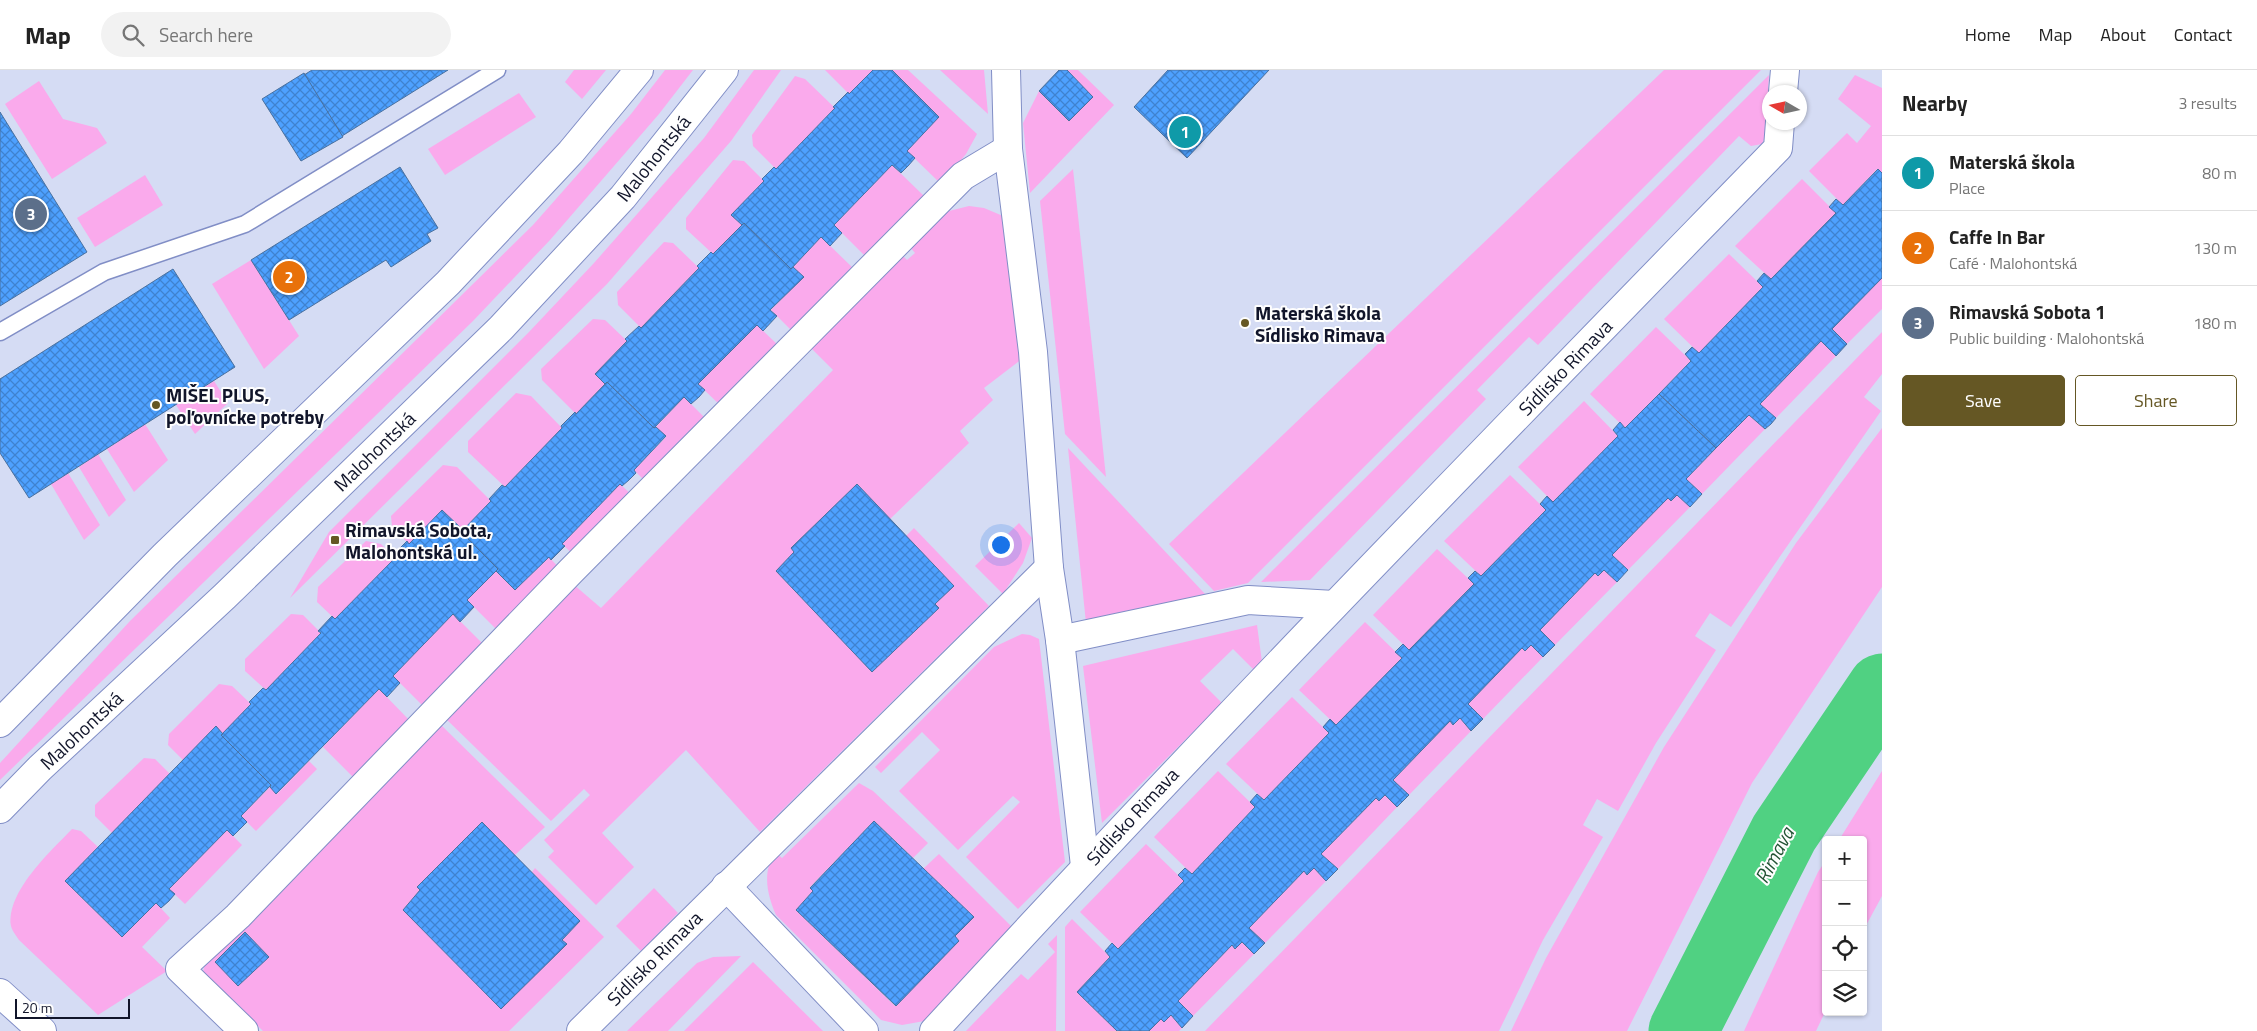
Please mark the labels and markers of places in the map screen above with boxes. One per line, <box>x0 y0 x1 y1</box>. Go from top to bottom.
pin: 1 <box>1169 113 1201 151</box>
pin: 3 <box>15 195 47 233</box>
pin: 2 <box>273 258 305 296</box>
place label: Materská škola Sídlisko Rimava <box>1255 298 1385 349</box>
marker: Materská škola Sídlisko Rimava <box>1239 317 1251 329</box>
place label: MIŠEL PLUS, poľovnícke potreby <box>166 380 324 431</box>
marker: MIŠEL PLUS, poľovnícke potreby <box>150 399 162 411</box>
place label: Rimavská Sobota, Malohontská ul. <box>345 515 492 566</box>
marker: Rimavská Sobota, Malohontská ul. <box>329 534 341 546</box>

